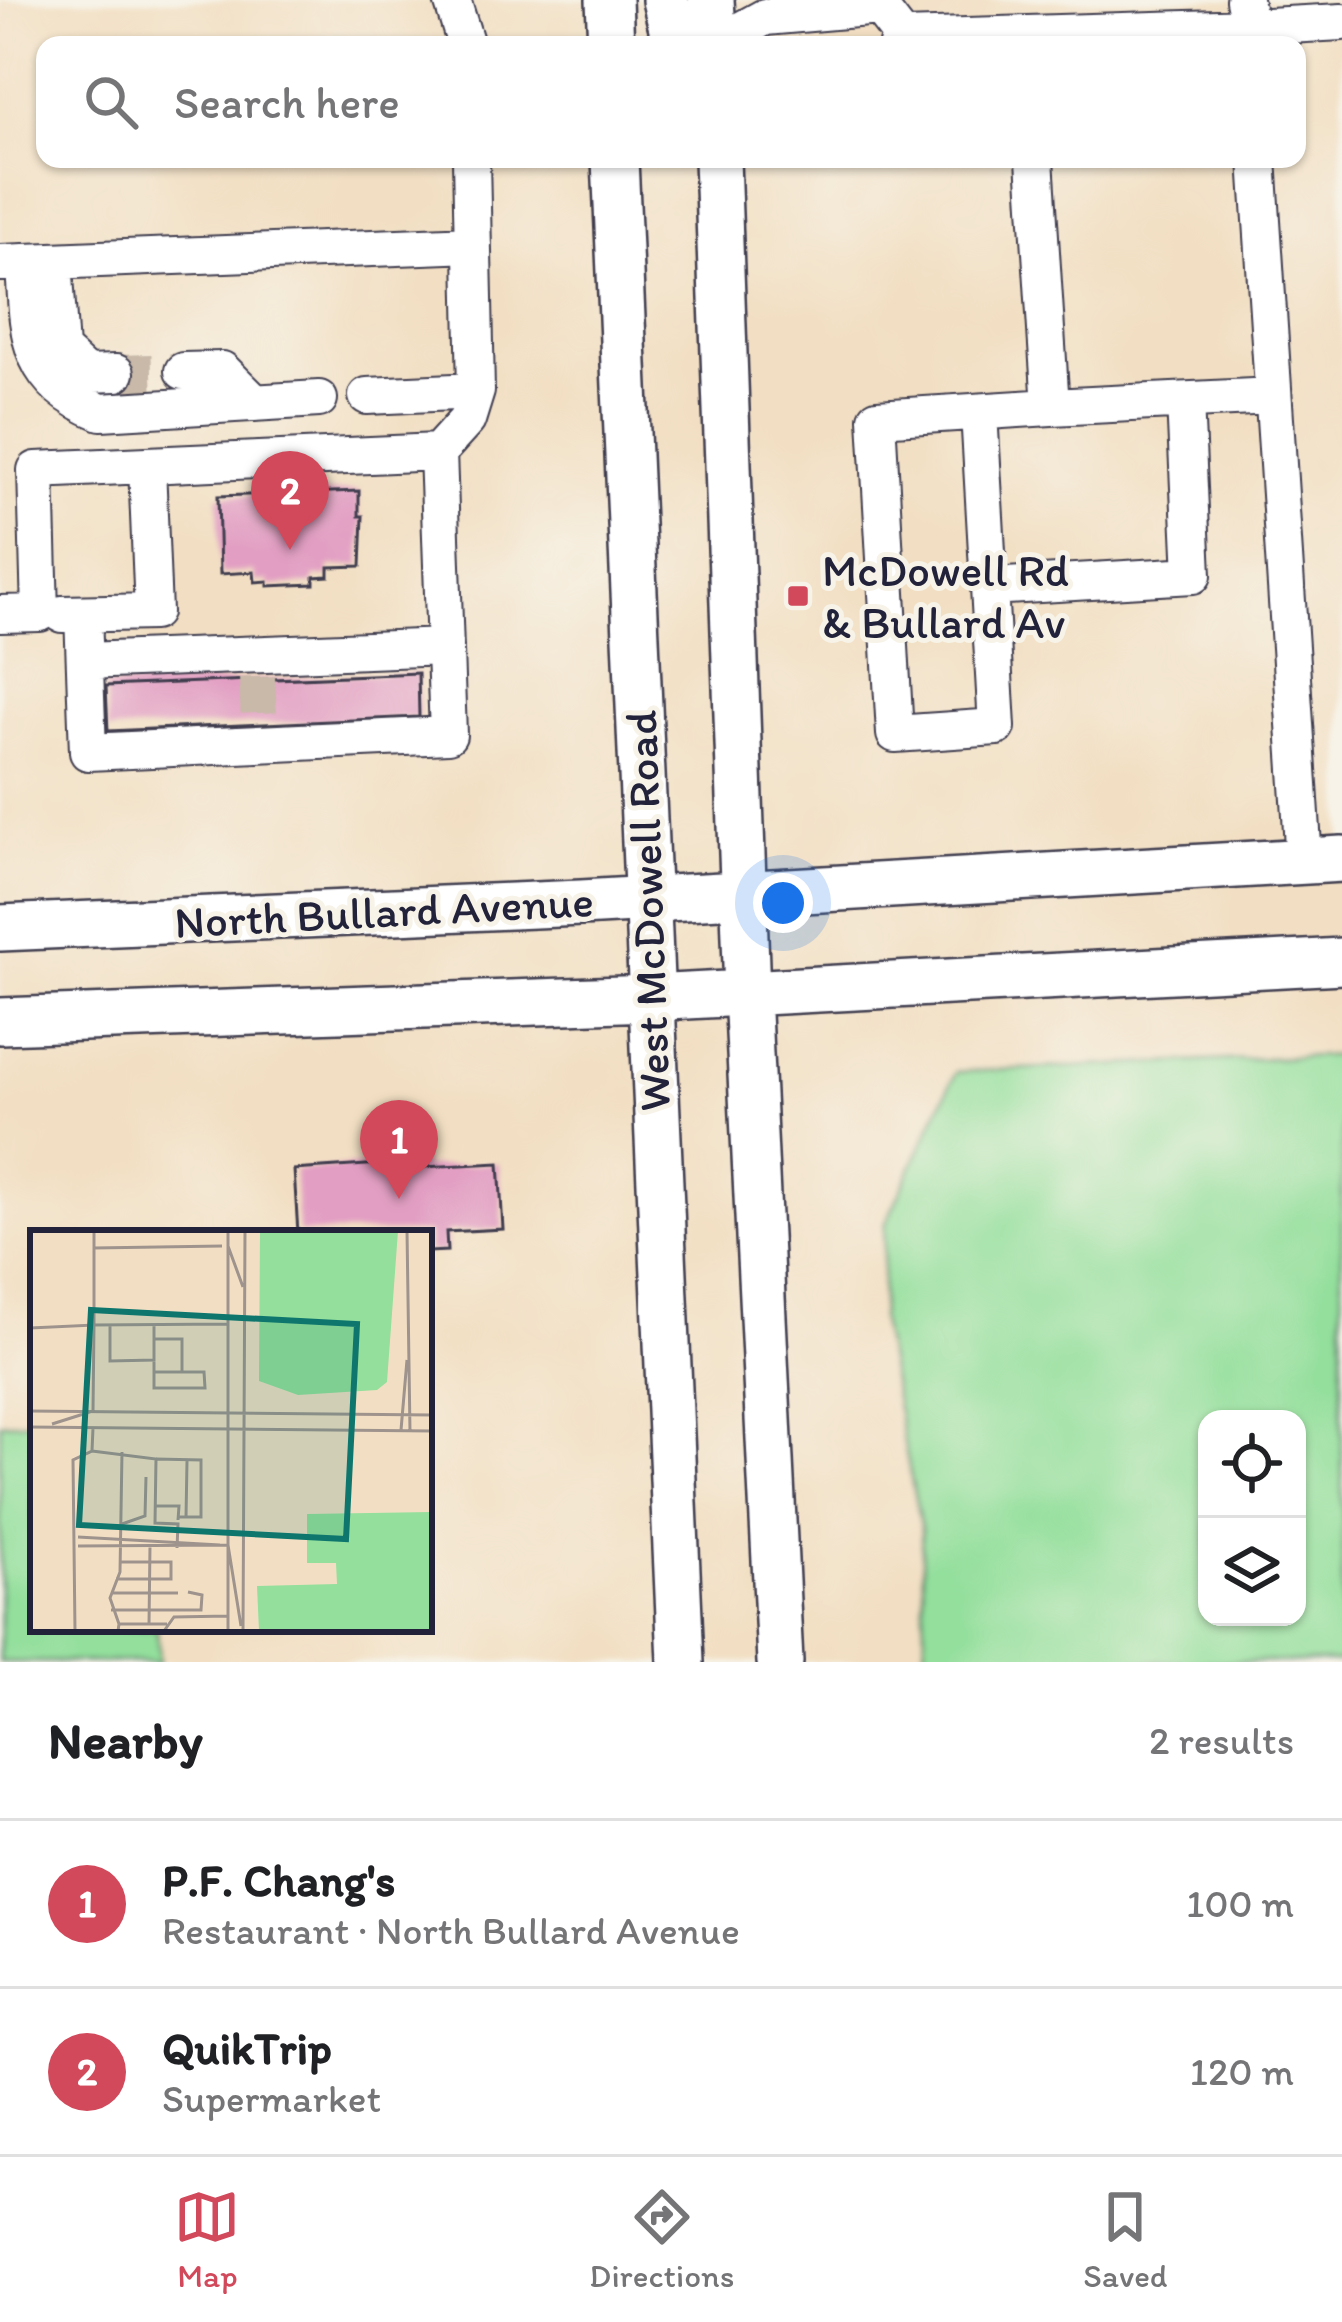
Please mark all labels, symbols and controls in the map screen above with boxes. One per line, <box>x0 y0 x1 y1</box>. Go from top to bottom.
search box <box>36 36 1306 168</box>
icon: search <box>78 69 144 135</box>
text: Search here <box>174 75 400 129</box>
pin: 2 <box>251 451 329 550</box>
place label: McDowell Rd & Bullard Av <box>822 543 1069 649</box>
marker: McDowell Rd & Bullard Av <box>785 583 811 609</box>
street label: West McDowell Road <box>613 709 681 1113</box>
street label: North Bullard Avenue <box>173 873 595 949</box>
your location <box>753 873 813 933</box>
pin: 1 <box>360 1100 438 1199</box>
inset map <box>30 1230 432 1632</box>
map controls <box>1198 1410 1306 1626</box>
button: locate <box>1198 1410 1306 1518</box>
button: layers <box>1198 1518 1306 1626</box>
text: Nearby <box>48 1710 203 1771</box>
text: 2 results <box>1149 1717 1294 1764</box>
text: P.F. Chang's <box>162 1853 395 1907</box>
text: 1 <box>78 1880 96 1927</box>
text: 100 m <box>1186 1880 1294 1927</box>
text: Restaurant · North Bullard Avenue <box>162 1907 740 1954</box>
text: QuikTrip <box>162 2021 332 2075</box>
text: 2 <box>77 2048 97 2095</box>
text: 120 m <box>1190 2048 1294 2095</box>
text: Supermarket <box>162 2075 381 2122</box>
tab: Map <box>174 2184 240 2295</box>
tab: Directions <box>589 2184 734 2295</box>
tab: Saved <box>1083 2184 1168 2295</box>

